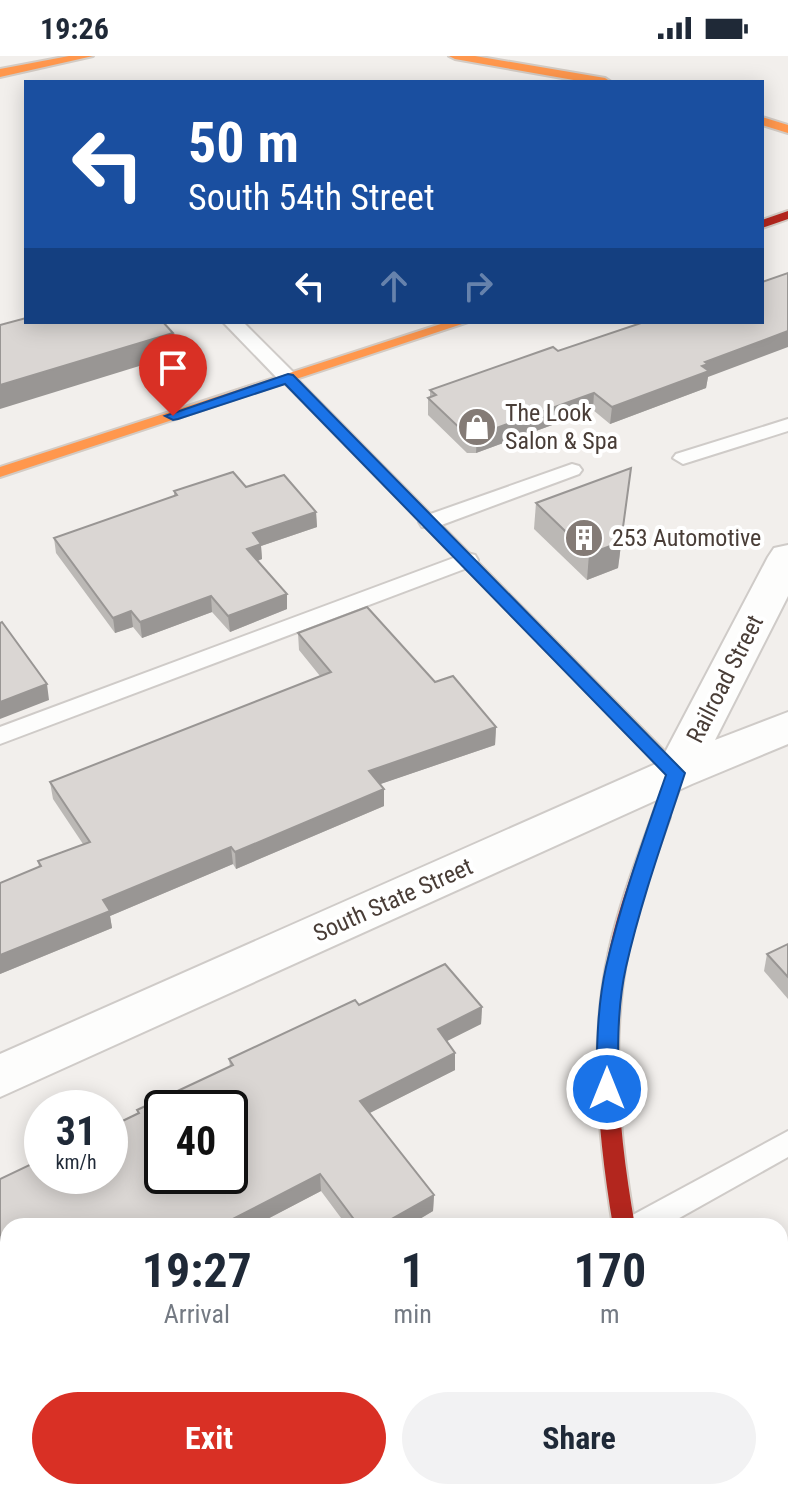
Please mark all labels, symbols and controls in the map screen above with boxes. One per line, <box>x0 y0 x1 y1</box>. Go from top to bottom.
text: 19:26 <box>40 11 109 46</box>
text: 50 m <box>188 110 299 176</box>
icon: left <box>56 112 160 216</box>
text: South 54th Street <box>188 177 435 219</box>
icon: left <box>288 264 332 308</box>
icon: ahead <box>372 264 416 308</box>
icon: right <box>456 264 500 308</box>
pin <box>139 334 207 416</box>
icon: arrive <box>151 346 195 390</box>
place label: The Look Salon & Spa <box>505 399 618 455</box>
shop icon: The Look Salon & Spa <box>456 406 498 448</box>
building icon: 253 Automotive <box>563 517 605 559</box>
place label: 253 Automotive <box>612 524 761 552</box>
street label: Railroad Street <box>681 610 769 748</box>
street label: South State Street <box>309 852 477 948</box>
position arrow <box>565 1047 649 1131</box>
speed limit sign: 40 <box>144 1090 248 1194</box>
text: 31 <box>56 1108 96 1155</box>
text: km/h <box>55 1150 97 1174</box>
text: 19:27 <box>142 1242 252 1299</box>
text: 1 <box>401 1242 425 1299</box>
text: 170 <box>573 1242 646 1299</box>
text: Arrival <box>164 1299 230 1329</box>
text: min <box>394 1299 432 1329</box>
text: m <box>600 1299 620 1329</box>
button: Exit <box>32 1392 386 1484</box>
button: Share <box>402 1392 756 1484</box>

